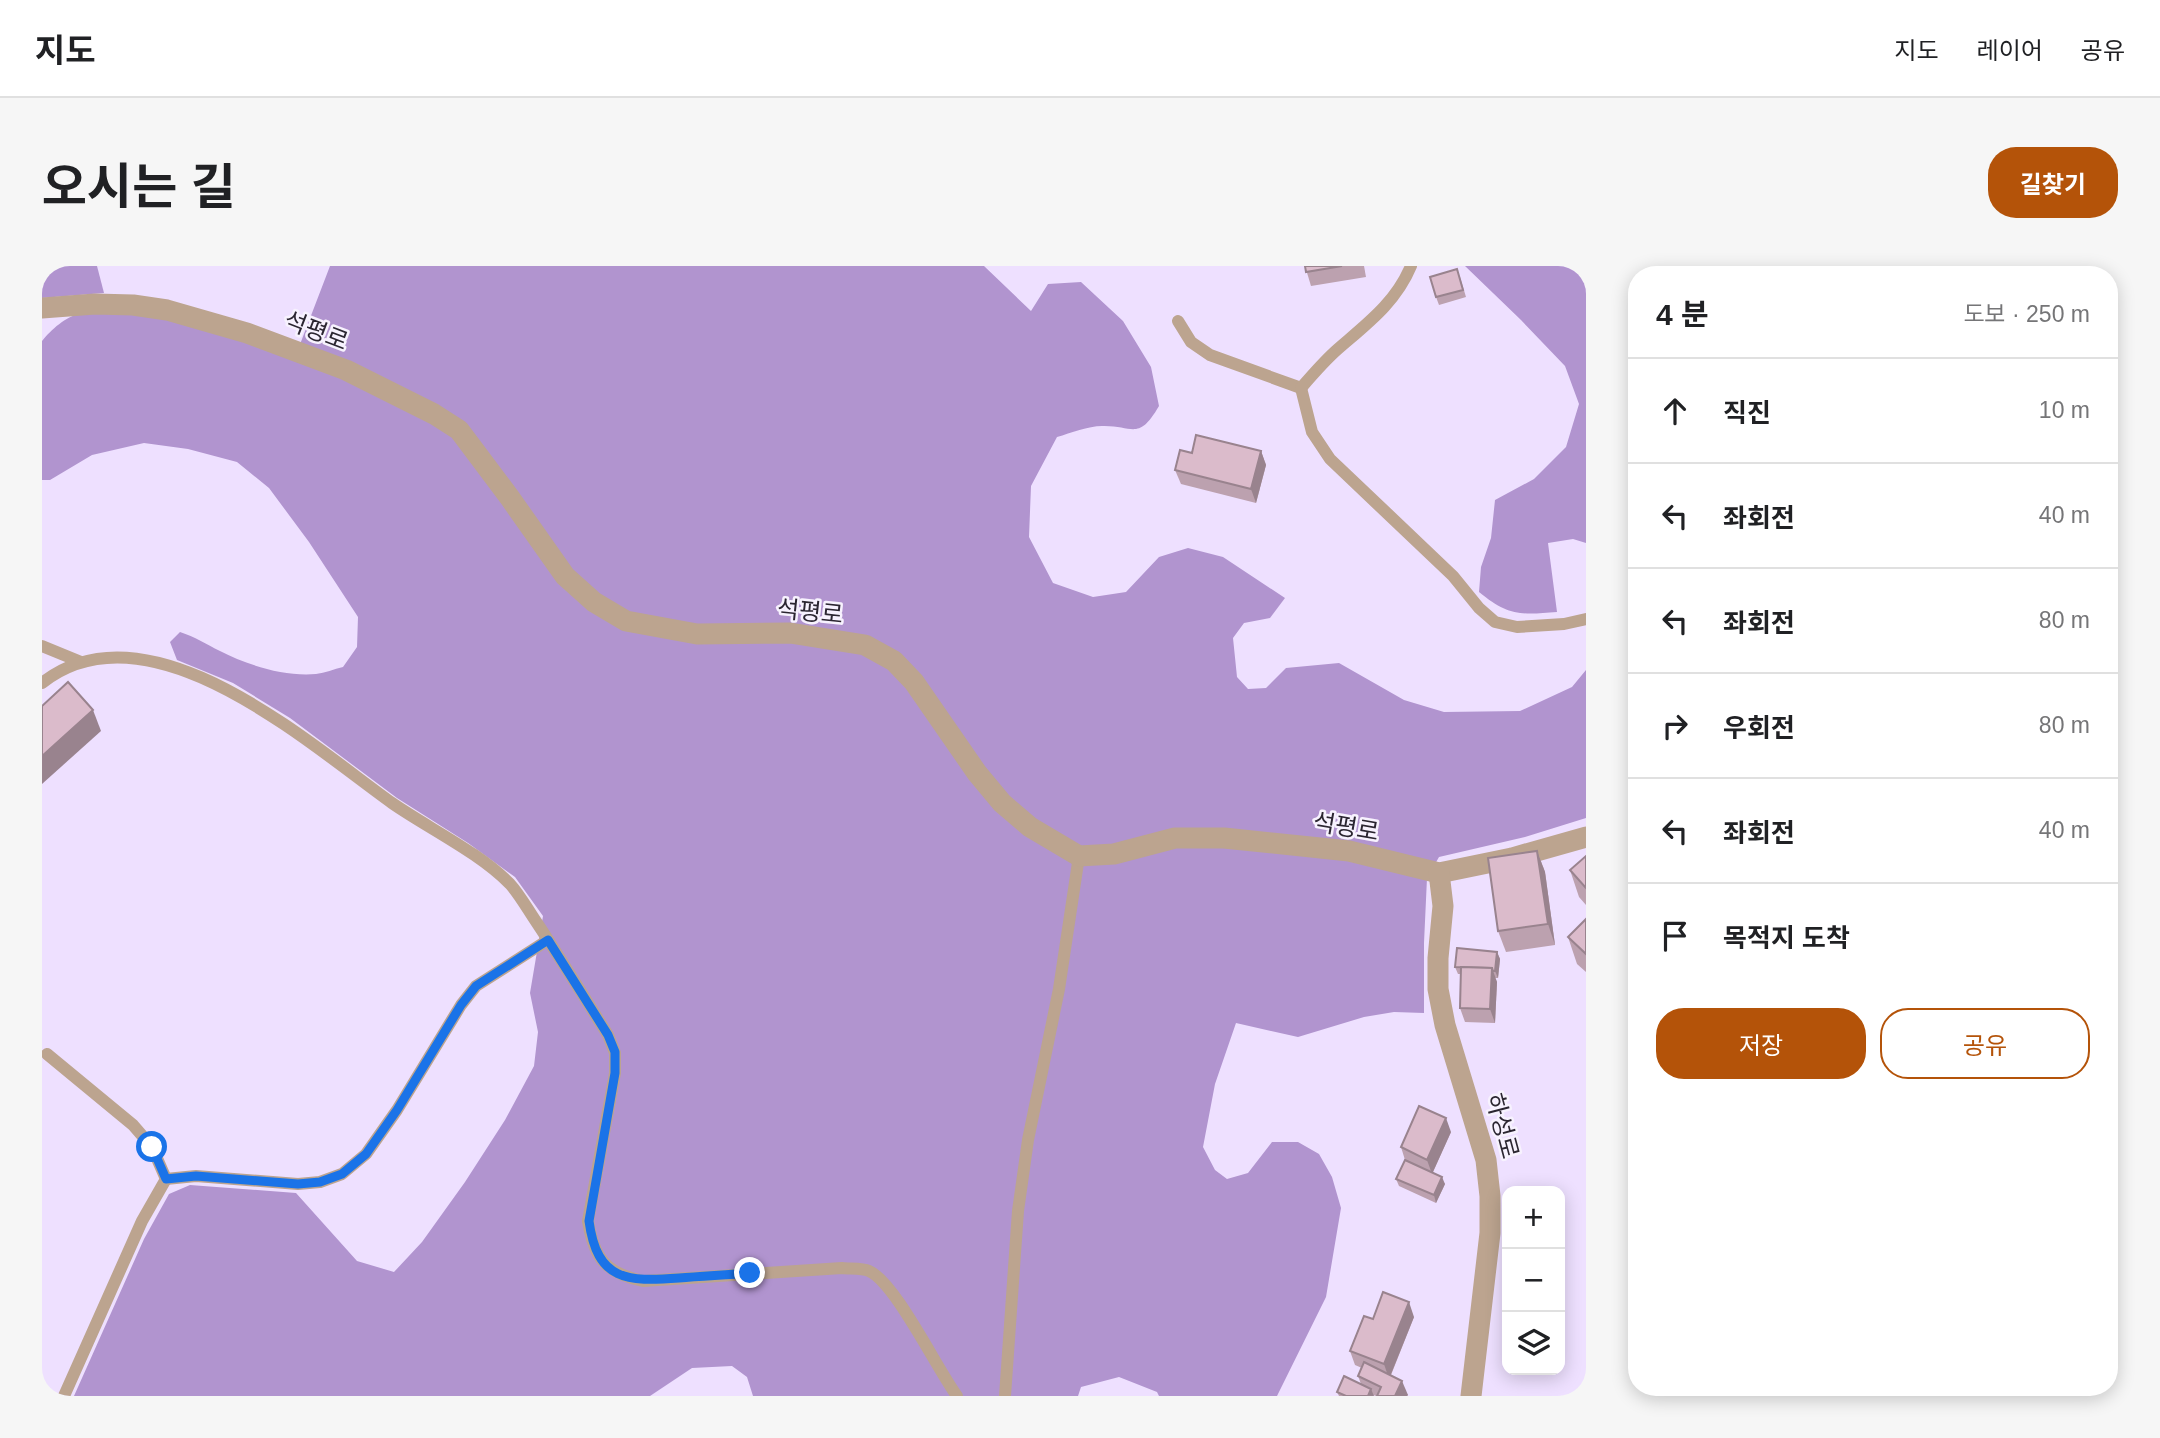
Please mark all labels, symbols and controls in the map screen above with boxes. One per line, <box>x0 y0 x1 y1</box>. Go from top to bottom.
text: 지도 <box>35 32 96 69</box>
text: 지도 <box>1894 37 1939 64</box>
text: 레이어 <box>1977 37 2043 64</box>
text: 공유 <box>2081 37 2125 64</box>
button: 길찾기 <box>1988 147 2118 218</box>
text: 오시는 길 <box>42 160 236 214</box>
text: 4 분 <box>1656 298 1709 331</box>
text: 도보 · 250 m <box>1963 301 2090 327</box>
street label: 석평로 <box>280 306 352 355</box>
icon: ahead <box>1656 392 1694 430</box>
text: 10 m <box>2039 397 2090 423</box>
text: 직진 <box>1723 398 1771 428</box>
icon: left <box>1656 497 1694 535</box>
text: 40 m <box>2039 502 2090 528</box>
text: 좌회전 <box>1723 503 1795 533</box>
street label: 석평로 <box>776 595 844 628</box>
icon: left <box>1656 602 1694 640</box>
text: 80 m <box>2039 607 2090 633</box>
text: 좌회전 <box>1723 608 1795 638</box>
icon: right <box>1656 707 1694 745</box>
text: 80 m <box>2039 712 2090 738</box>
text: 우회전 <box>1723 713 1795 743</box>
street label: 석평로 <box>1311 807 1381 846</box>
icon: left <box>1656 812 1694 850</box>
text: 40 m <box>2039 817 2090 843</box>
text: 좌회전 <box>1723 818 1795 848</box>
icon: arrive <box>1656 917 1694 955</box>
text: 목적지 도착 <box>1723 923 1850 953</box>
button: 저장 <box>1656 1008 1866 1079</box>
button: 공유 <box>1880 1008 2090 1079</box>
street label: 하성로 <box>1481 1090 1524 1161</box>
route start <box>136 1131 167 1162</box>
map controls <box>1502 1186 1565 1375</box>
button: + <box>1502 1186 1565 1249</box>
button: − <box>1502 1249 1565 1312</box>
route end <box>734 1257 765 1288</box>
button: layers <box>1502 1312 1565 1375</box>

